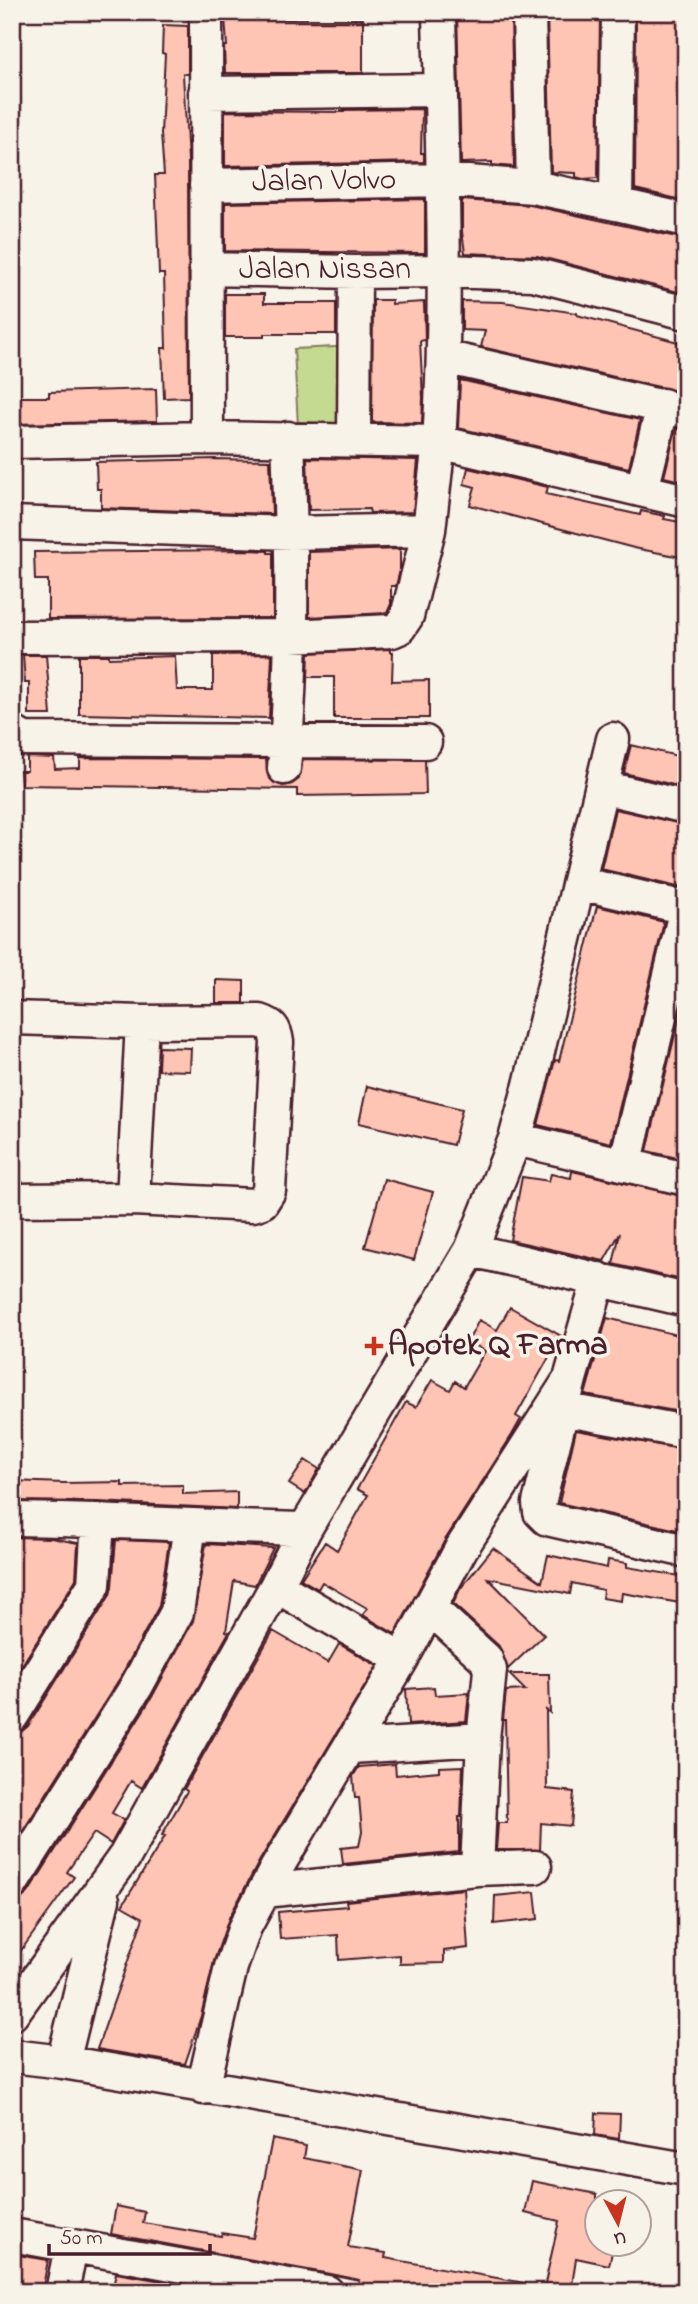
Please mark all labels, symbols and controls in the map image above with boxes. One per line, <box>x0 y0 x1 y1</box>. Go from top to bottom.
street label: Jalan Volvo <box>251 157 397 207</box>
street label: Jalan Nissan <box>239 247 411 294</box>
place label: Apotek Q Farma <box>388 1323 608 1370</box>
marker: Apotek Q Farma <box>366 1338 382 1354</box>
north arrow <box>582 2188 652 2258</box>
scale bar <box>49 2213 210 2257</box>
text: U <box>612 2223 627 2252</box>
text: 50 m <box>60 2224 103 2254</box>

